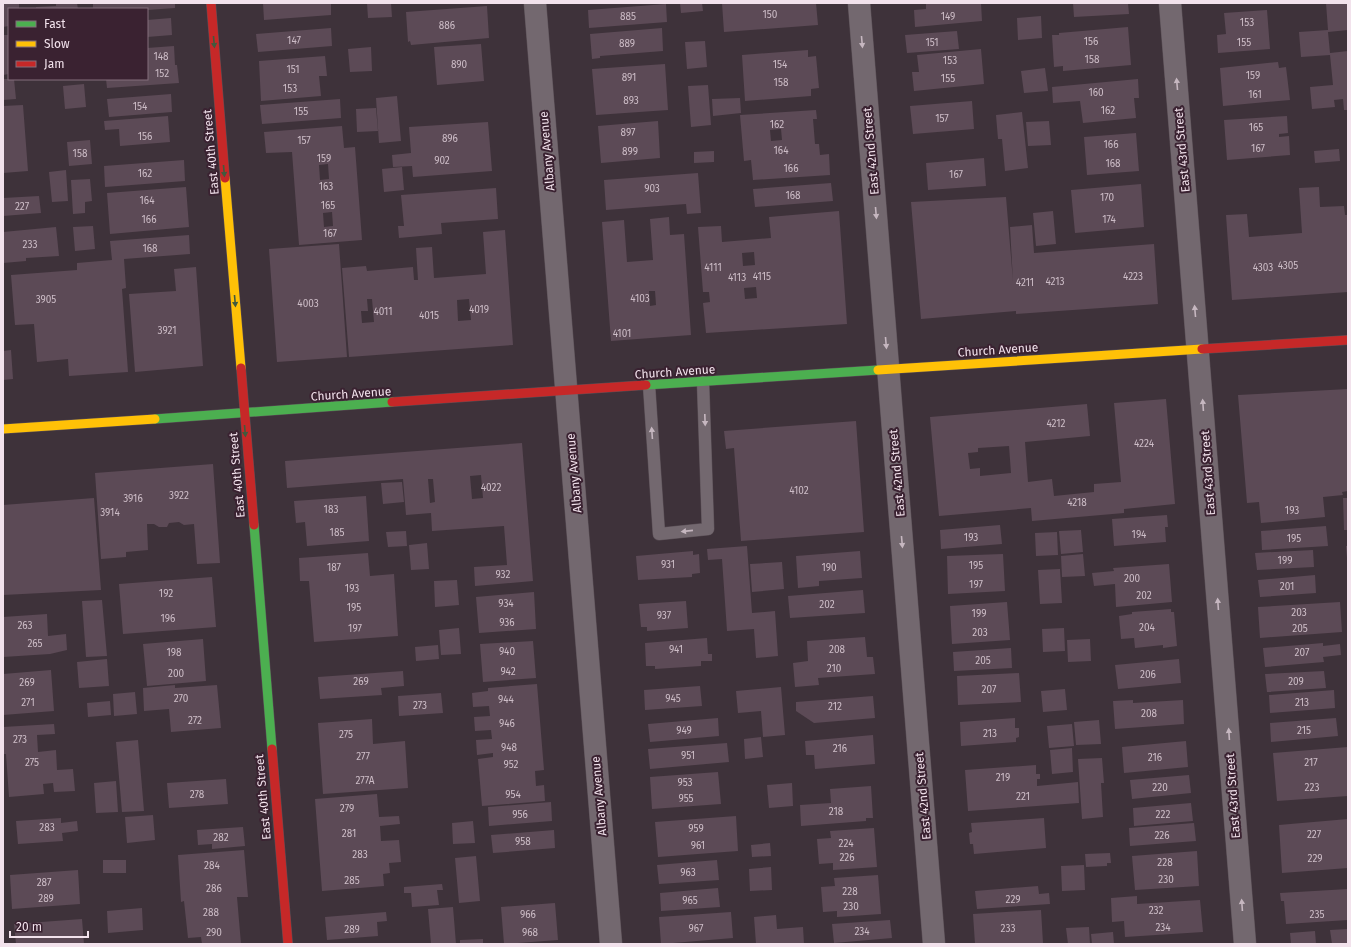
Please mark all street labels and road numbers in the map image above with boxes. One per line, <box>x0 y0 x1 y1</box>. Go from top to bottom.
street label: East 42nd Street <box>860 106 882 195</box>
street label: East 43rd Street <box>1171 106 1193 193</box>
street label: East 40th Street <box>200 108 222 195</box>
street label: Albany Avenue <box>537 111 557 191</box>
street label: Church Avenue <box>957 340 1039 360</box>
street label: Church Avenue <box>634 362 716 382</box>
street label: Church Avenue <box>310 384 392 404</box>
street label: East 42nd Street <box>886 428 908 517</box>
street label: East 43rd Street <box>1198 429 1218 516</box>
street label: East 40th Street <box>226 431 248 518</box>
street label: Albany Avenue <box>564 433 584 513</box>
street label: East 42nd Street <box>912 751 934 840</box>
street label: East 43rd Street <box>1223 752 1243 839</box>
street label: East 40th Street <box>252 753 274 840</box>
street label: Albany Avenue <box>589 756 609 836</box>

